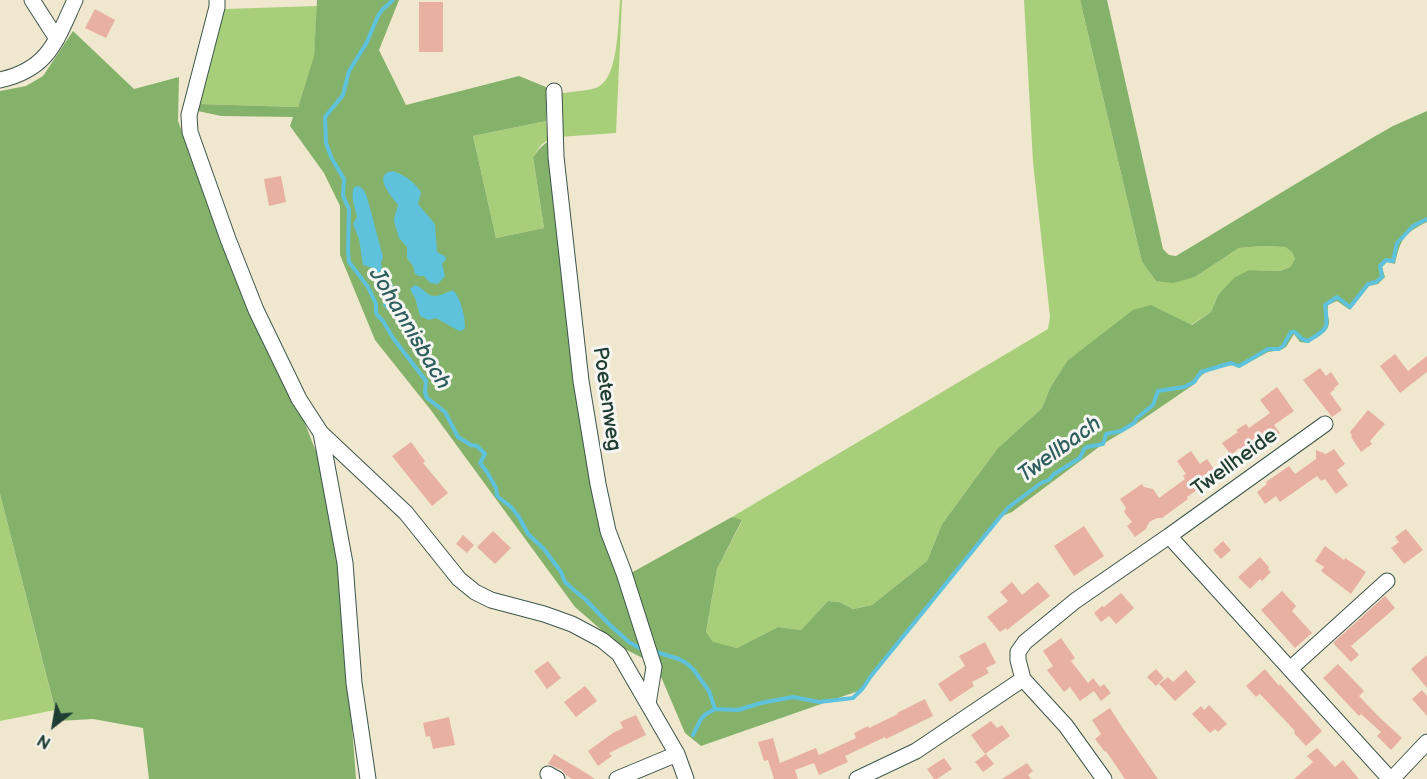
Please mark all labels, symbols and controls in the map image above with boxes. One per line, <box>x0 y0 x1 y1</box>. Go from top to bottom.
water label: Johannisbach <box>362 263 456 395</box>
street label: Poetenweg <box>586 345 626 453</box>
water label: Twellbach <box>1013 411 1107 489</box>
street label: Twellheide <box>1187 423 1283 503</box>
north arrow <box>24 695 84 755</box>
text: N <box>34 730 55 752</box>

